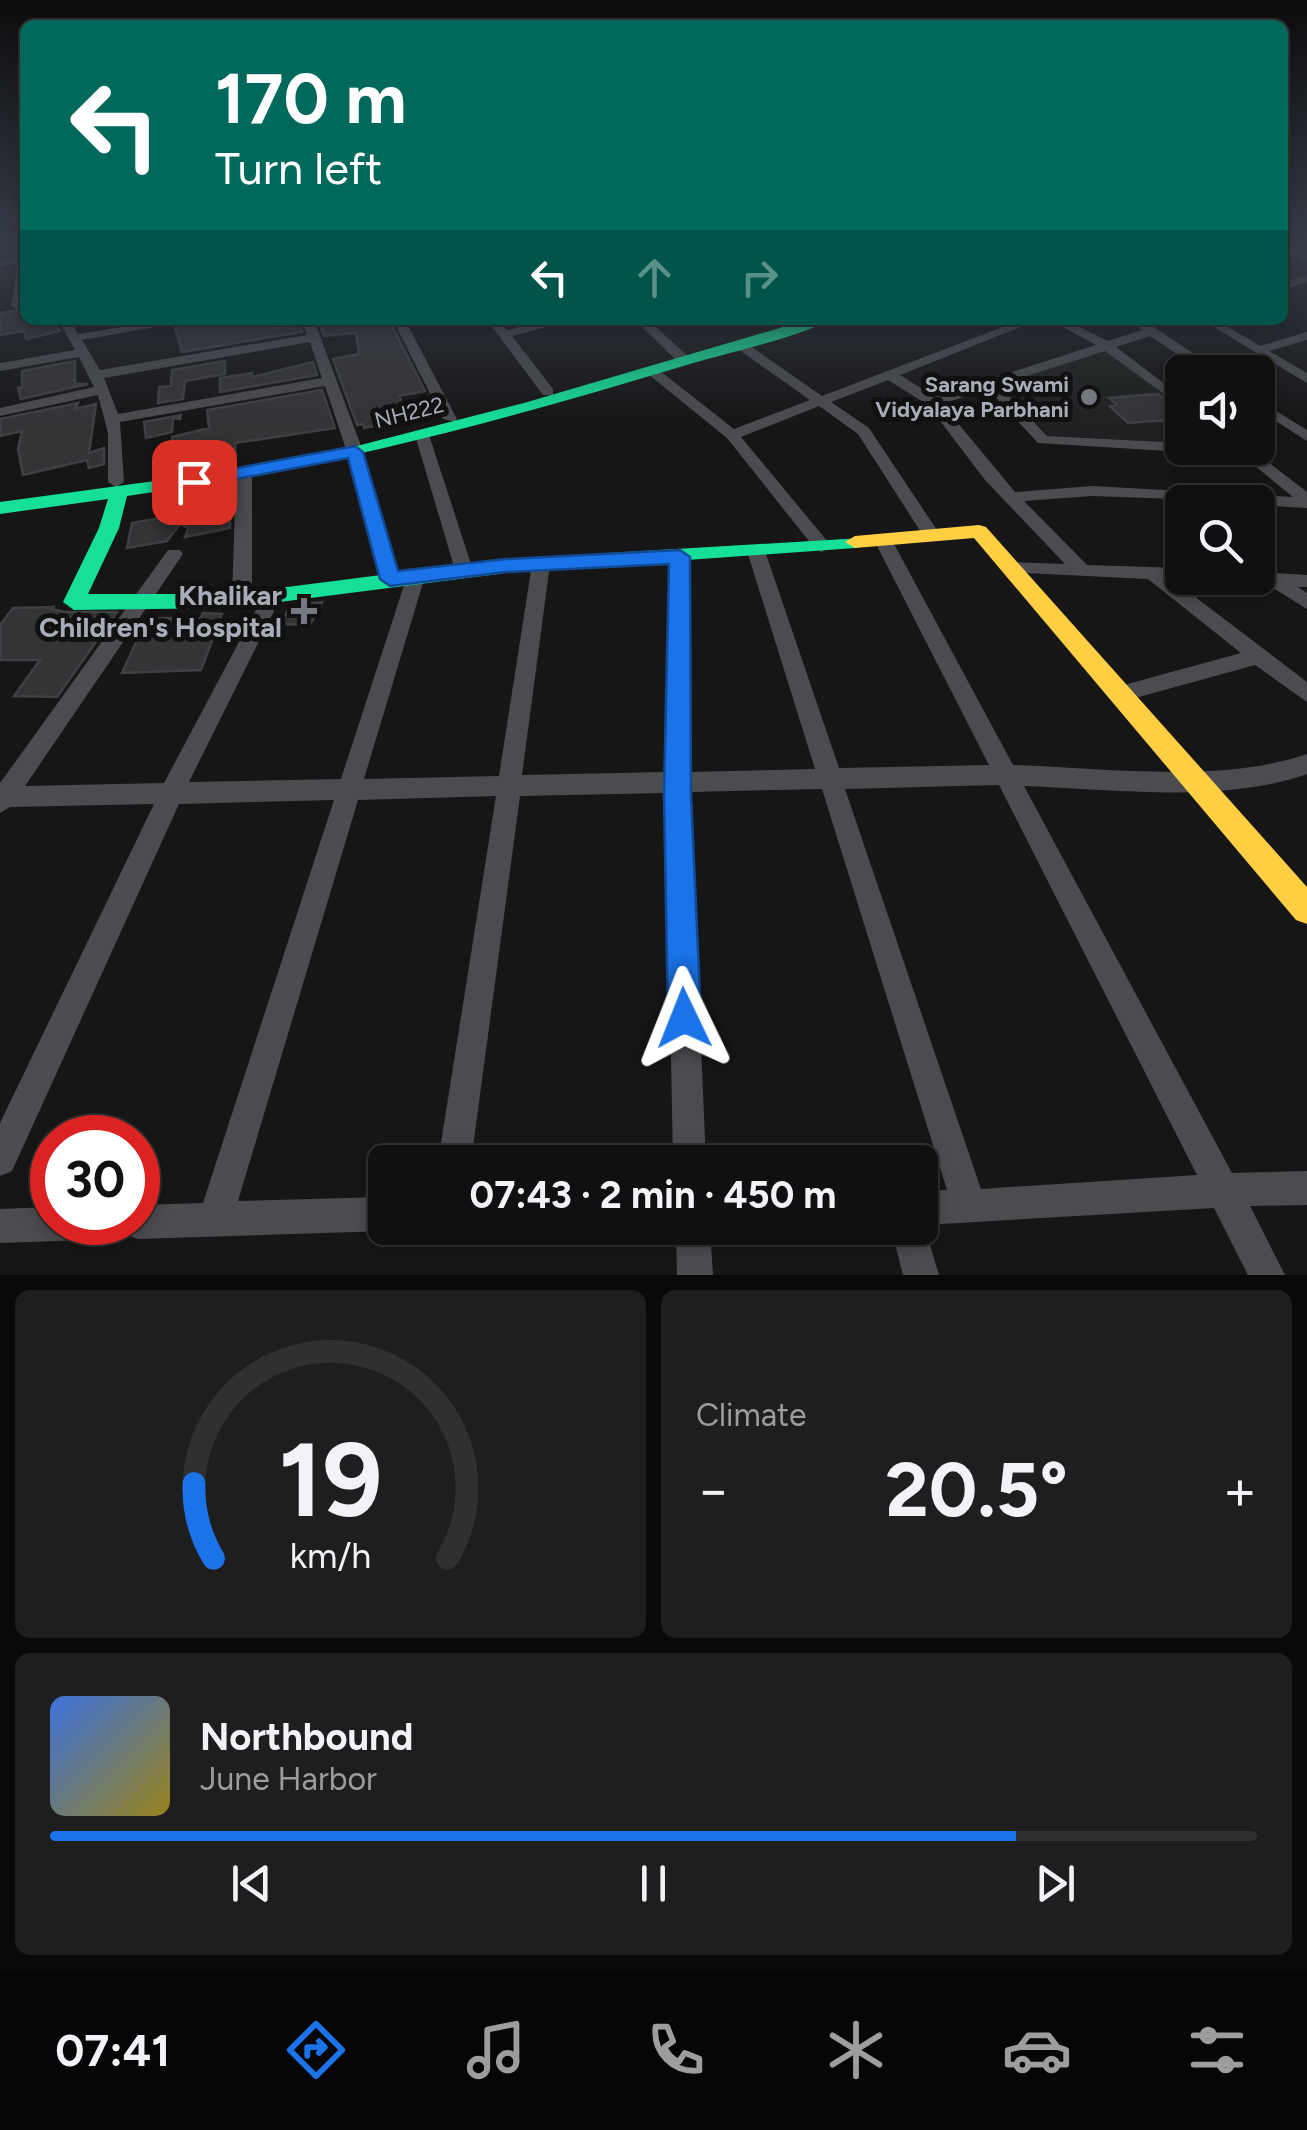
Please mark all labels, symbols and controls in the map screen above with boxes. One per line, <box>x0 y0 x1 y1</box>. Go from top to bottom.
text: 170 m <box>215 56 407 141</box>
icon: left <box>50 60 180 190</box>
text: Turn left <box>215 141 382 195</box>
icon: left <box>522 250 577 305</box>
icon: ahead <box>627 250 682 305</box>
icon: right <box>732 250 787 305</box>
map controls <box>1165 355 1275 595</box>
button: sound <box>1165 355 1275 465</box>
place label: Sarang Swami Vidyalaya Parbhani <box>875 371 1069 423</box>
marker: Sarang Swami Vidyalaya Parbhani <box>1078 386 1100 408</box>
street label: NH222 <box>372 391 447 434</box>
pin <box>152 440 237 525</box>
icon: arrive <box>167 455 222 510</box>
button: search <box>1165 485 1275 595</box>
place label: Khalikar Children's Hospital <box>39 578 282 644</box>
marker: Khalikar Children's Hospital <box>291 598 317 624</box>
position arrow <box>632 966 736 1070</box>
speed limit sign: 30 <box>30 1115 160 1245</box>
text: 07:43 · 2 min · 450 m <box>470 1172 836 1218</box>
text: Climate <box>696 1396 807 1434</box>
text: 19 <box>278 1417 383 1542</box>
text: 20.5° <box>885 1445 1068 1535</box>
text: − <box>696 1457 730 1523</box>
text: + <box>1223 1457 1257 1523</box>
text: km/h <box>290 1534 371 1577</box>
text: Northbound <box>200 1714 413 1760</box>
text: June Harbor <box>200 1760 377 1798</box>
icon: previous <box>224 1856 279 1911</box>
icon: pause <box>626 1856 681 1911</box>
icon: next <box>1028 1856 1083 1911</box>
icon: directions <box>281 2015 351 2085</box>
icon: music <box>461 2015 531 2085</box>
icon: phone <box>641 2015 711 2085</box>
icon: climate <box>821 2015 891 2085</box>
icon: car <box>1002 2015 1072 2085</box>
icon: filters <box>1182 2015 1252 2085</box>
text: 07:41 <box>55 2023 170 2077</box>

